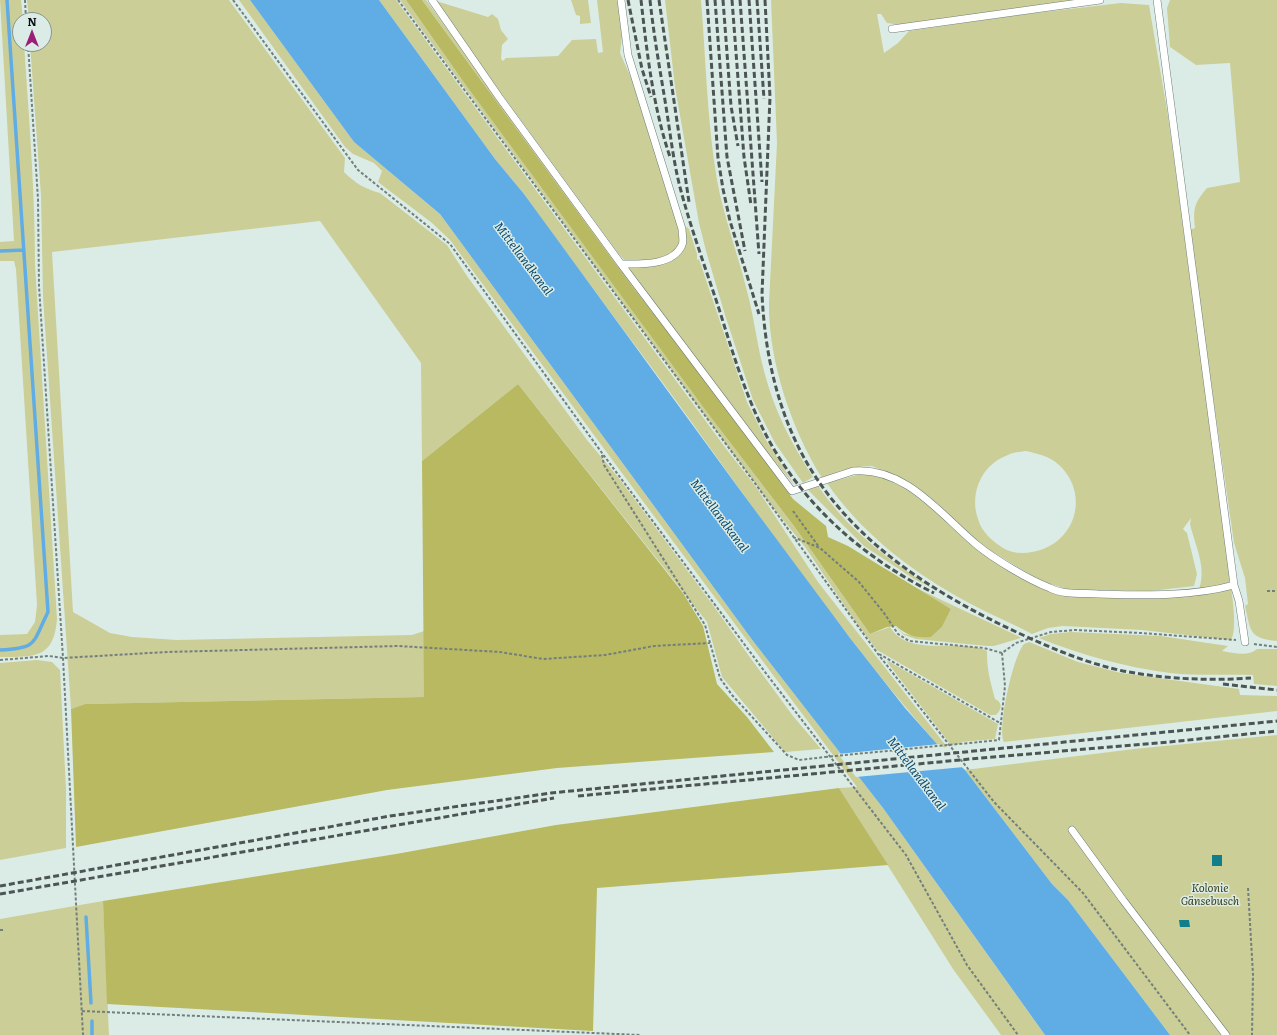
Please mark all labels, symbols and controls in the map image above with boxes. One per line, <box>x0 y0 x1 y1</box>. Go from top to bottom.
north arrow <box>12 12 52 52</box>
text: N <box>27 13 37 29</box>
water label: Mittellandkanal <box>491 220 555 298</box>
water label: Mittellandkanal <box>687 477 751 555</box>
water label: Mittellandkanal <box>884 735 948 813</box>
park label: Kolonie Gänsebusch <box>1181 882 1239 908</box>

